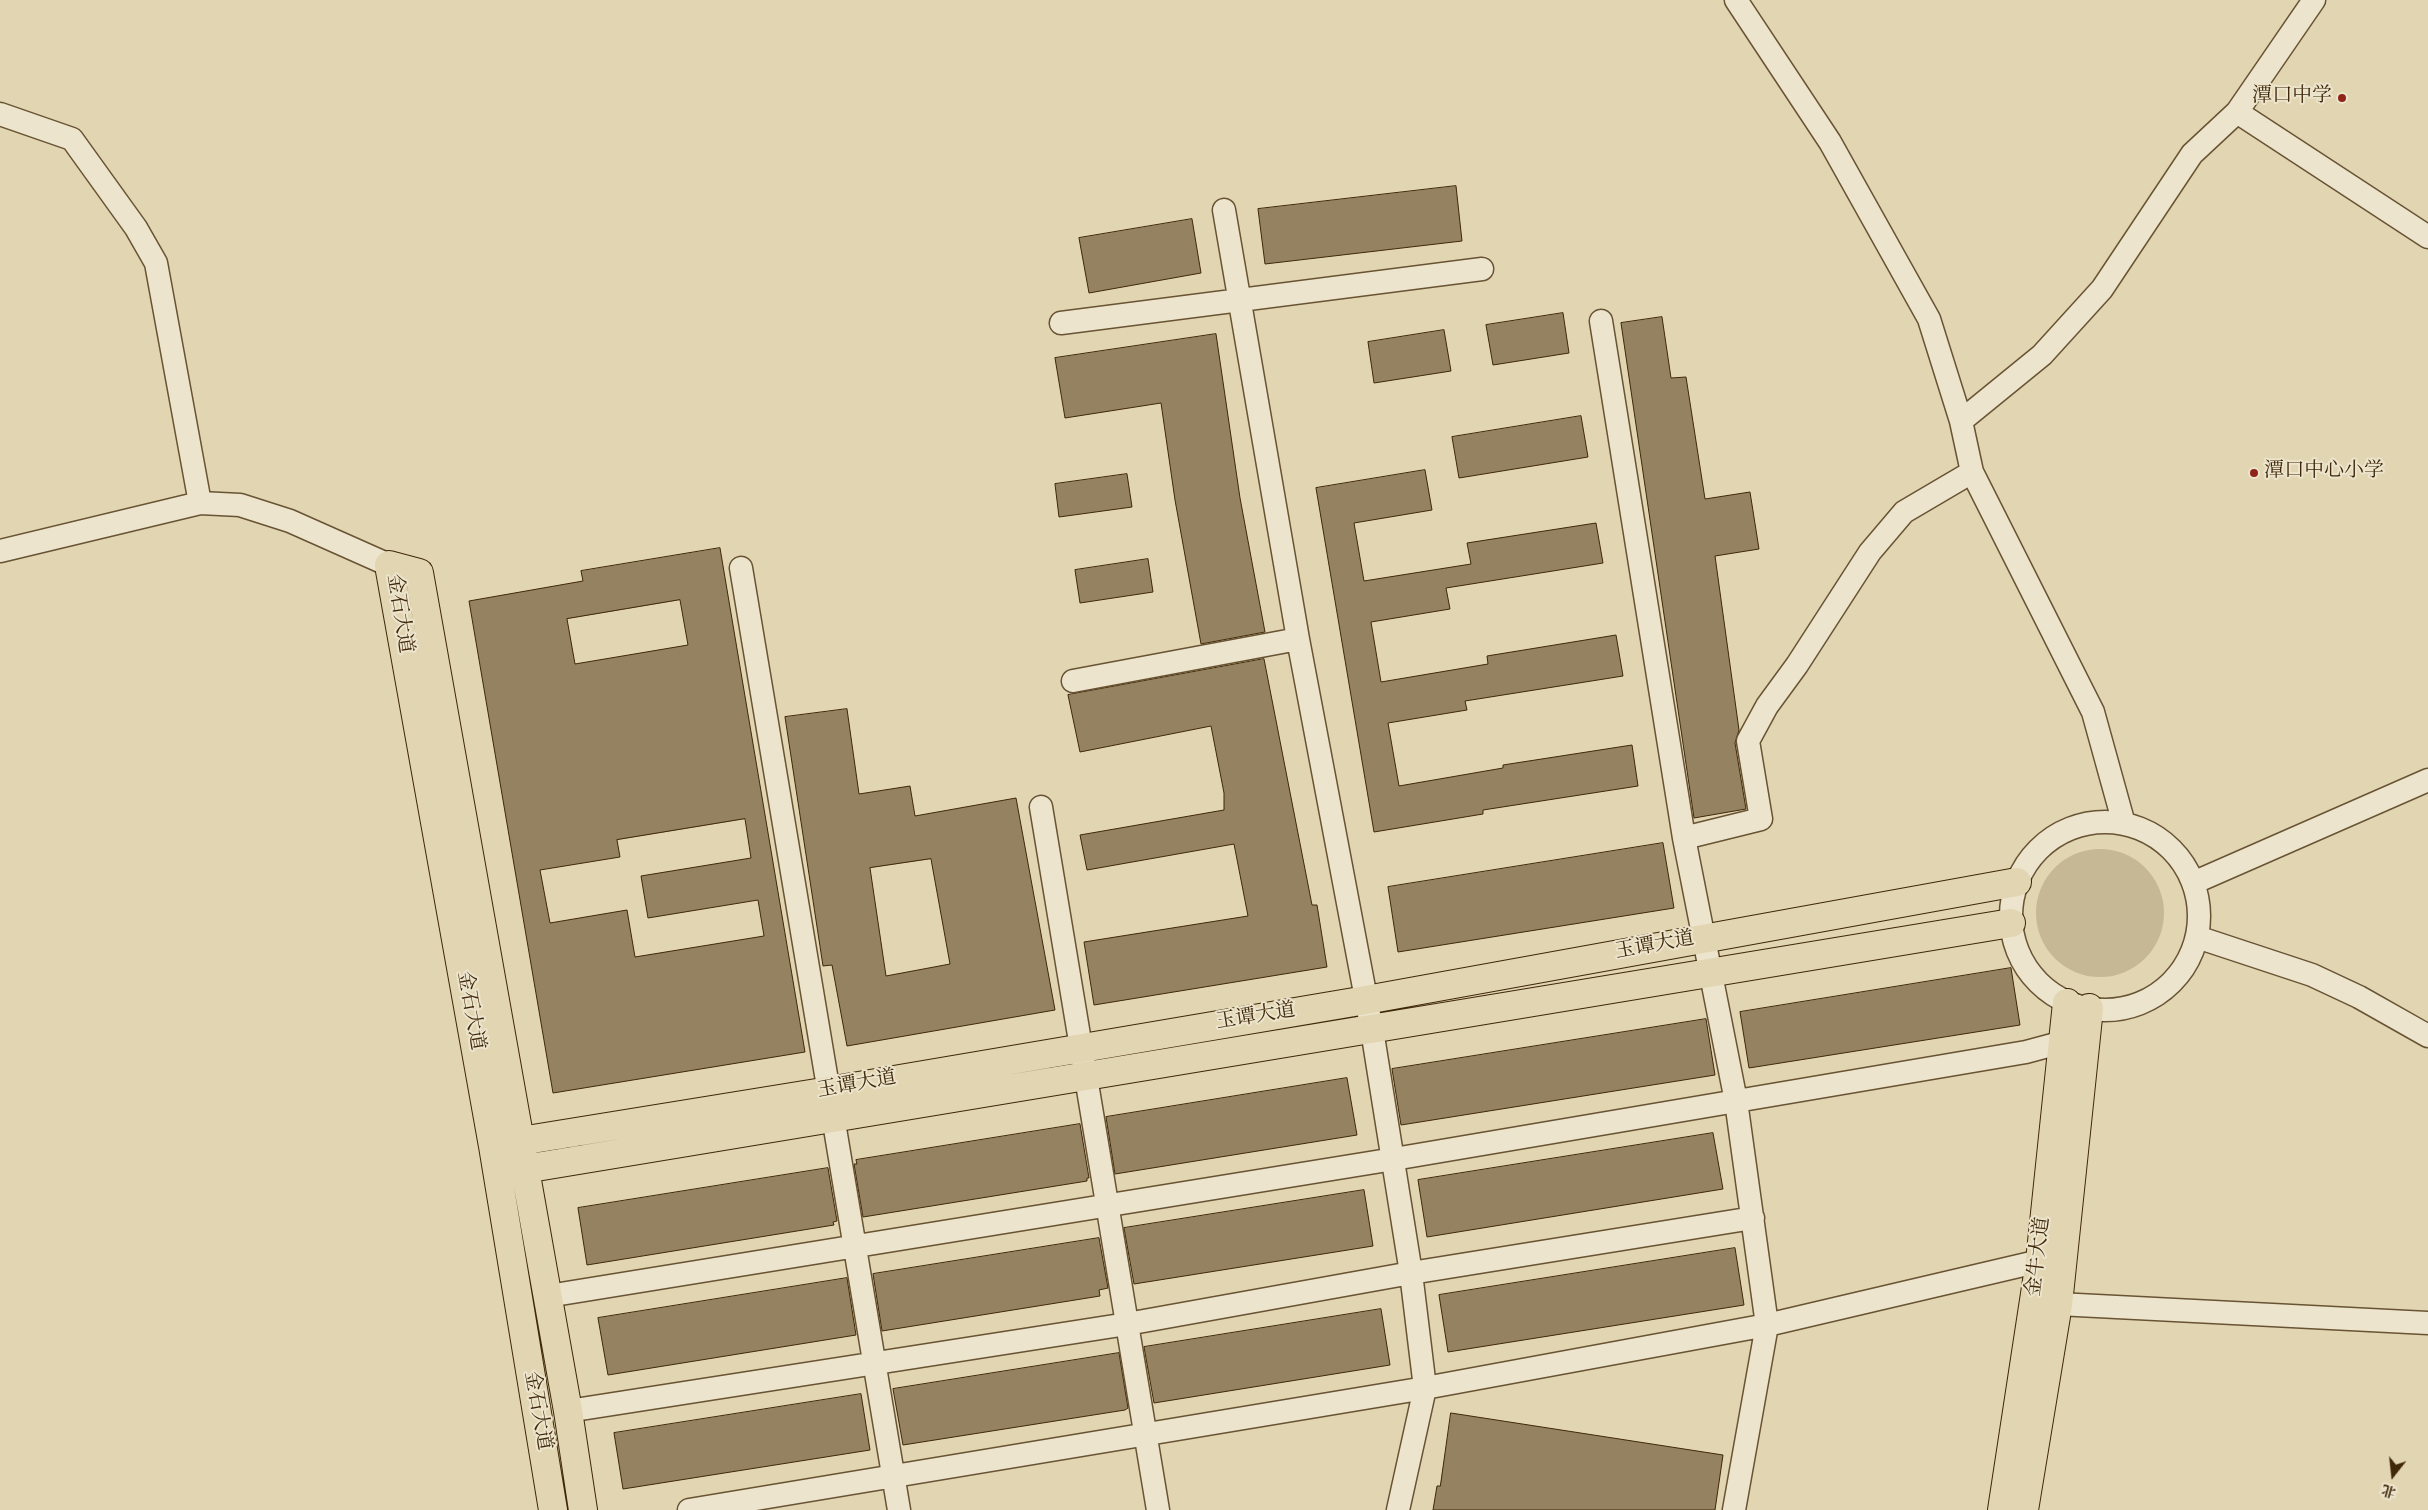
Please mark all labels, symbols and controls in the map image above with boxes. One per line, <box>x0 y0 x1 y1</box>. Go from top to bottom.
place label: 潭口中学 <box>2252 86 2332 110</box>
marker: 潭口中学 <box>2336 92 2348 104</box>
place label: 潭口中心小学 <box>2264 461 2384 485</box>
marker: 潭口中心小学 <box>2248 467 2260 479</box>
street label: 金石大道 <box>380 573 416 655</box>
street label: 玉谭大道 <box>1614 928 1696 966</box>
street label: 金石大道 <box>450 970 488 1052</box>
street label: 玉谭大道 <box>1215 1000 1297 1036</box>
street label: 玉谭大道 <box>816 1067 898 1105</box>
street label: 金牛大道 <box>2023 1216 2057 1298</box>
street label: 金石大道 <box>517 1370 555 1452</box>
north arrow <box>2368 1450 2418 1500</box>
text: 北 <box>2379 1478 2398 1501</box>

